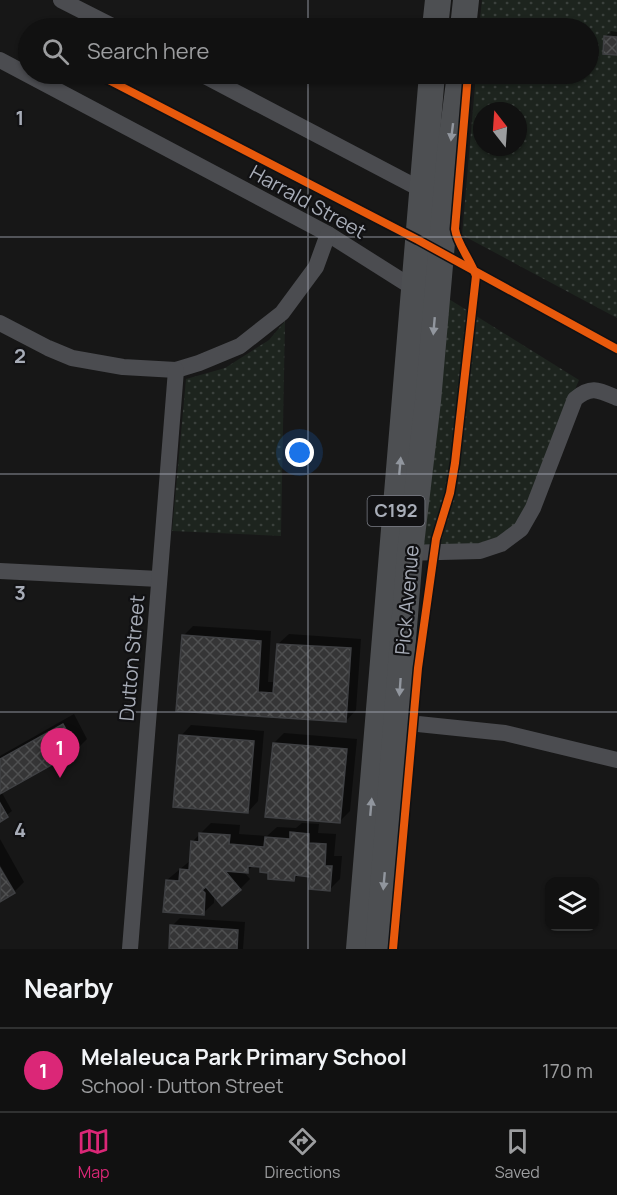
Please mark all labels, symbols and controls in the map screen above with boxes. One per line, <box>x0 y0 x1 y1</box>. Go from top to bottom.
search box <box>18 18 599 84</box>
icon: search <box>39 35 72 68</box>
text: Search here <box>87 36 209 66</box>
north arrow <box>473 102 527 156</box>
text: 1 <box>16 104 24 131</box>
one-way arrow <box>448 122 457 141</box>
street label: Harrald Street <box>245 158 371 245</box>
one-way arrow <box>429 316 439 335</box>
text: 2 <box>14 342 26 369</box>
your location <box>285 438 314 467</box>
one-way arrow <box>395 457 405 476</box>
road number: C192 <box>368 496 424 526</box>
street label: Pick Avenue <box>388 544 425 656</box>
text: 3 <box>14 579 26 606</box>
street label: Dutton Street <box>113 594 150 722</box>
one-way arrow <box>395 678 405 697</box>
pin: 1 <box>40 728 80 778</box>
one-way arrow <box>367 797 376 816</box>
text: 4 <box>14 816 26 843</box>
one-way arrow <box>379 872 389 891</box>
map controls <box>545 877 599 931</box>
button: layers <box>545 877 599 931</box>
text: Nearby <box>24 970 113 1006</box>
text: Melaleuca Park Primary School <box>81 1042 407 1072</box>
text: 1 <box>39 1057 48 1084</box>
text: 170 m <box>542 1057 593 1084</box>
text: School · Dutton Street <box>81 1072 284 1099</box>
tab: Map <box>77 1125 110 1183</box>
tab: Directions <box>265 1125 340 1183</box>
tab: Saved <box>495 1125 540 1183</box>

